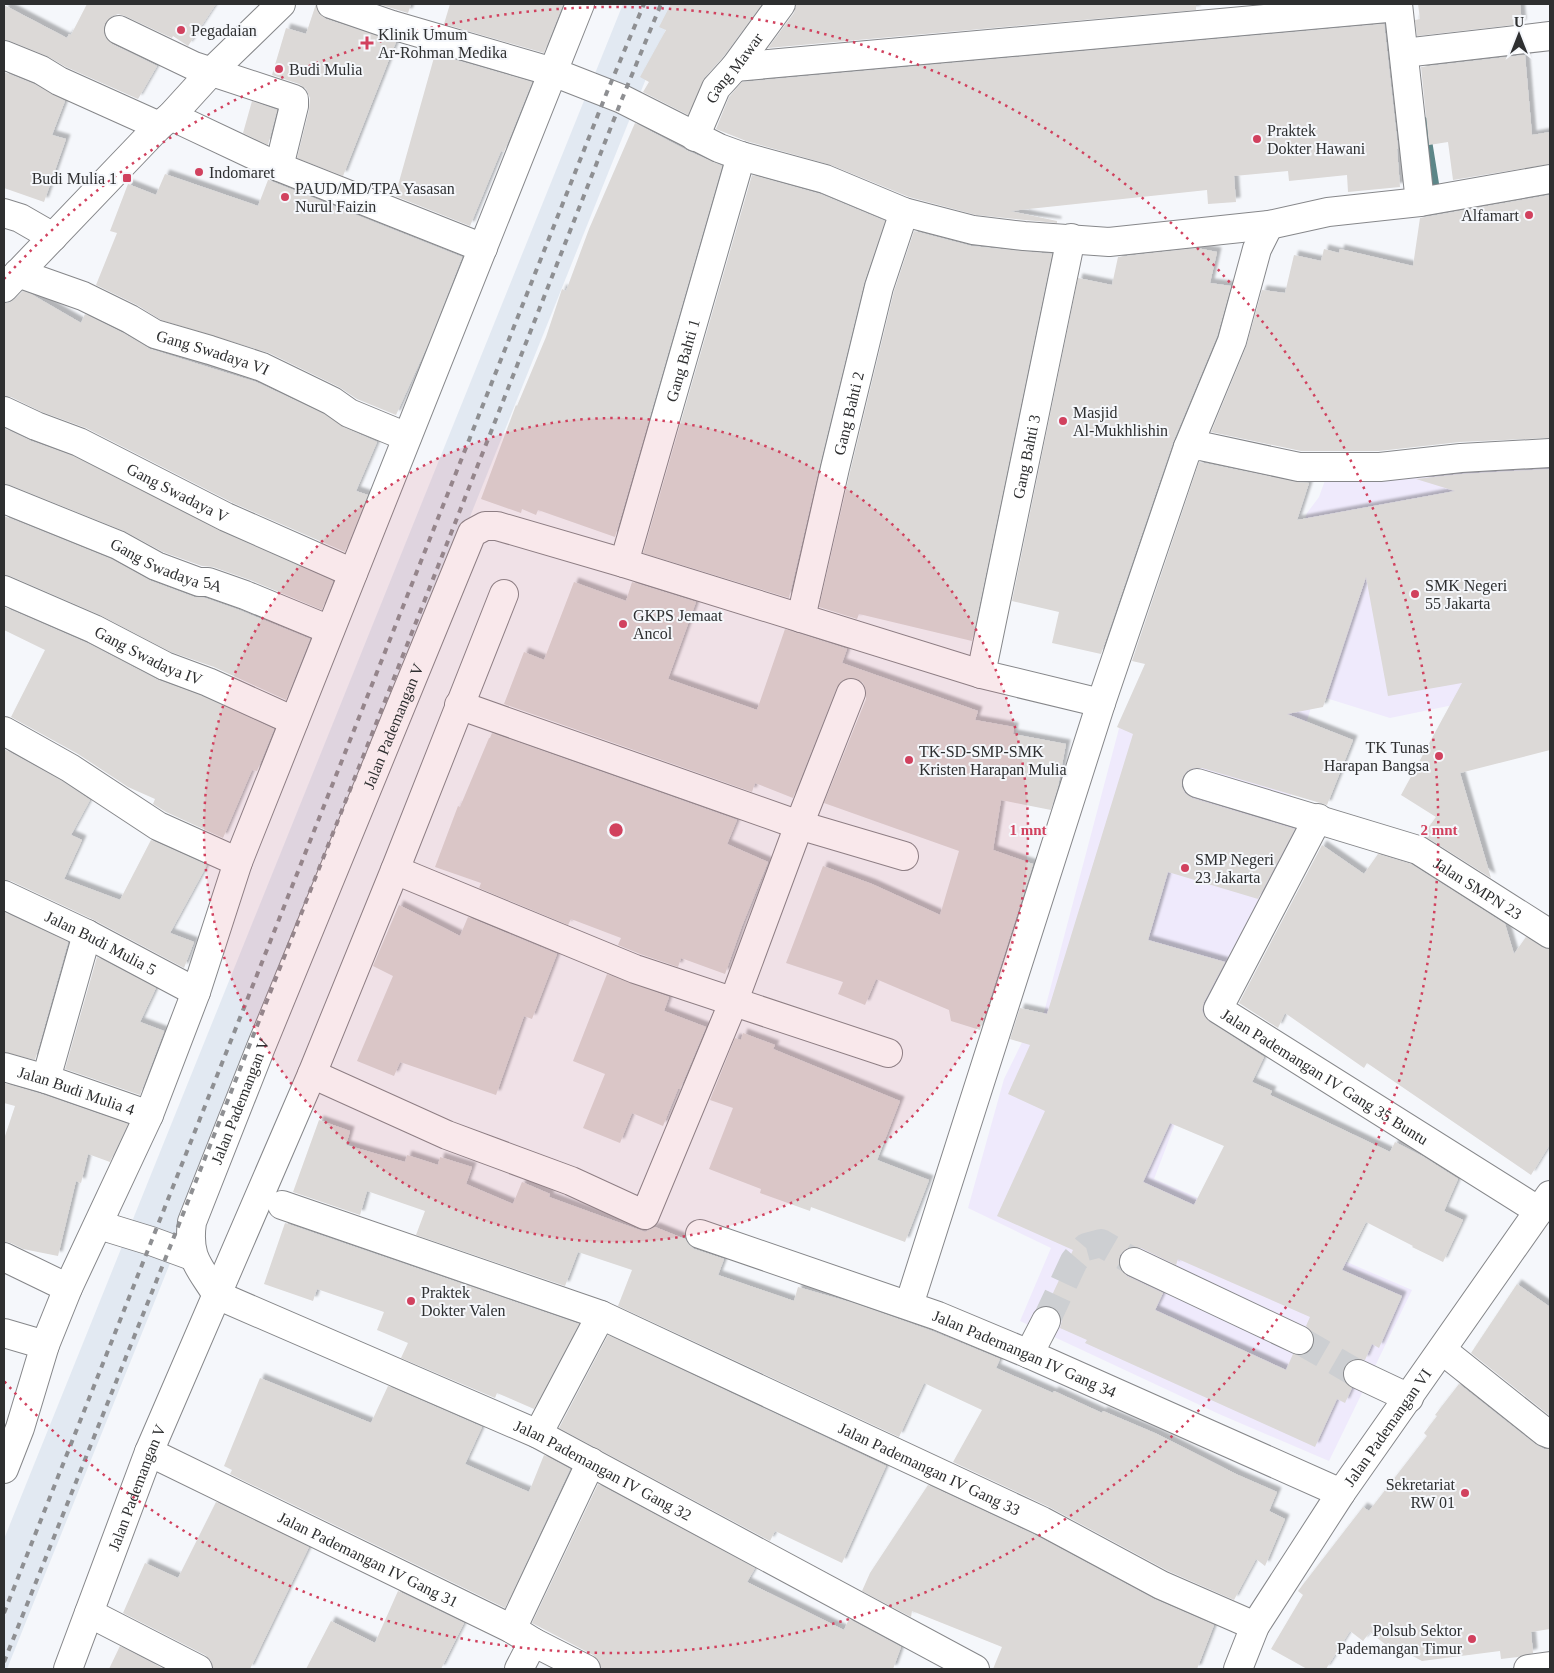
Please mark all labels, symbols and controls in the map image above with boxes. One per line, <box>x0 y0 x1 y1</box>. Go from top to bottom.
north arrow <box>1494 10 1544 60</box>
text: U <box>1514 15 1524 30</box>
place label: Pegadaian <box>191 22 257 40</box>
marker: Pegadaian <box>175 24 187 36</box>
place label: Klinik Umum Ar-Rohman Medika <box>378 26 507 61</box>
street label: Gang Mawar <box>702 29 766 105</box>
marker: Klinik Umum Ar-Rohman Medika <box>360 36 374 50</box>
place label: Budi Mulia <box>289 61 362 78</box>
marker: Budi Mulia <box>273 63 285 75</box>
place label: Praktek Dokter Hawani <box>1267 122 1366 157</box>
marker: Praktek Dokter Hawani <box>1251 133 1263 145</box>
place label: Indomaret <box>209 164 275 181</box>
marker: Indomaret <box>193 166 205 178</box>
place label: Budi Mulia 1 <box>32 170 117 187</box>
marker: Budi Mulia 1 <box>121 172 133 184</box>
place label: PAUD/MD/TPA Yasasan Nurul Faizin <box>295 180 455 215</box>
marker: PAUD/MD/TPA Yasasan Nurul Faizin <box>279 191 291 203</box>
place label: Alfamart <box>1461 207 1520 224</box>
marker: Alfamart <box>1523 209 1535 221</box>
street label: Gang Bahti 1 <box>662 317 702 404</box>
street label: Gang Swadaya VI <box>155 326 272 378</box>
street label: Gang Bahti 2 <box>830 370 867 457</box>
place label: Masjid Al-Mukhlishin <box>1073 404 1168 439</box>
street label: Gang Bahti 3 <box>1009 413 1043 500</box>
marker: Masjid Al-Mukhlishin <box>1057 415 1069 427</box>
street label: Gang Swadaya V <box>124 459 232 526</box>
street label: Gang Swadaya 5A <box>108 535 225 595</box>
place label: SMK Negeri 55 Jakarta <box>1425 577 1508 612</box>
marker: SMK Negeri 55 Jakarta <box>1409 588 1421 600</box>
place label: GKPS Jemaat Ancol <box>633 607 723 642</box>
marker: GKPS Jemaat Ancol <box>617 618 629 630</box>
street label: Gang Swadaya IV <box>92 622 205 688</box>
street label: Jalan Pademangan V <box>359 660 426 791</box>
place label: TK Tunas Harapan Bangsa <box>1324 739 1429 775</box>
place label: TK-SD-SMP-SMK Kristen Harapan Mulia <box>919 743 1067 779</box>
marker: TK Tunas Harapan Bangsa <box>1433 750 1445 762</box>
marker: TK-SD-SMP-SMK Kristen Harapan Mulia <box>903 754 915 766</box>
centre of rings <box>607 821 625 839</box>
text: 1 mnt <box>1009 822 1047 838</box>
text: 2 mnt <box>1420 822 1458 838</box>
place label: SMP Negeri 23 Jakarta <box>1195 851 1275 886</box>
street label: Jalan SMPN 23 <box>1431 854 1525 922</box>
marker: SMP Negeri 23 Jakarta <box>1179 862 1191 874</box>
street label: Jalan Budi Mulia 5 <box>43 907 159 978</box>
street label: Jalan Pademangan IV Gang 35 Buntu <box>1218 1005 1432 1148</box>
street label: Jalan Pademangan V <box>207 1035 272 1166</box>
street label: Jalan Budi Mulia 4 <box>16 1063 137 1118</box>
place label: Praktek Dokter Valen <box>421 1284 506 1319</box>
marker: Praktek Dokter Valen <box>405 1295 417 1307</box>
street label: Jalan Pademangan IV Gang 34 <box>931 1306 1119 1400</box>
street label: Jalan Pademangan VI <box>1340 1365 1434 1489</box>
street label: Jalan Pademangan IV Gang 32 <box>512 1416 695 1524</box>
street label: Jalan Pademangan IV Gang 33 <box>836 1419 1023 1518</box>
street label: Jalan Pademangan V <box>104 1421 169 1553</box>
place label: Sekretariat RW 01 <box>1386 1476 1456 1511</box>
marker: Sekretariat RW 01 <box>1459 1487 1471 1499</box>
street label: Jalan Pademangan IV Gang 31 <box>276 1508 461 1610</box>
place label: Polsub Sektor Pademangan Timur <box>1337 1622 1463 1658</box>
marker: Polsub Sektor Pademangan Timur <box>1466 1633 1478 1645</box>

